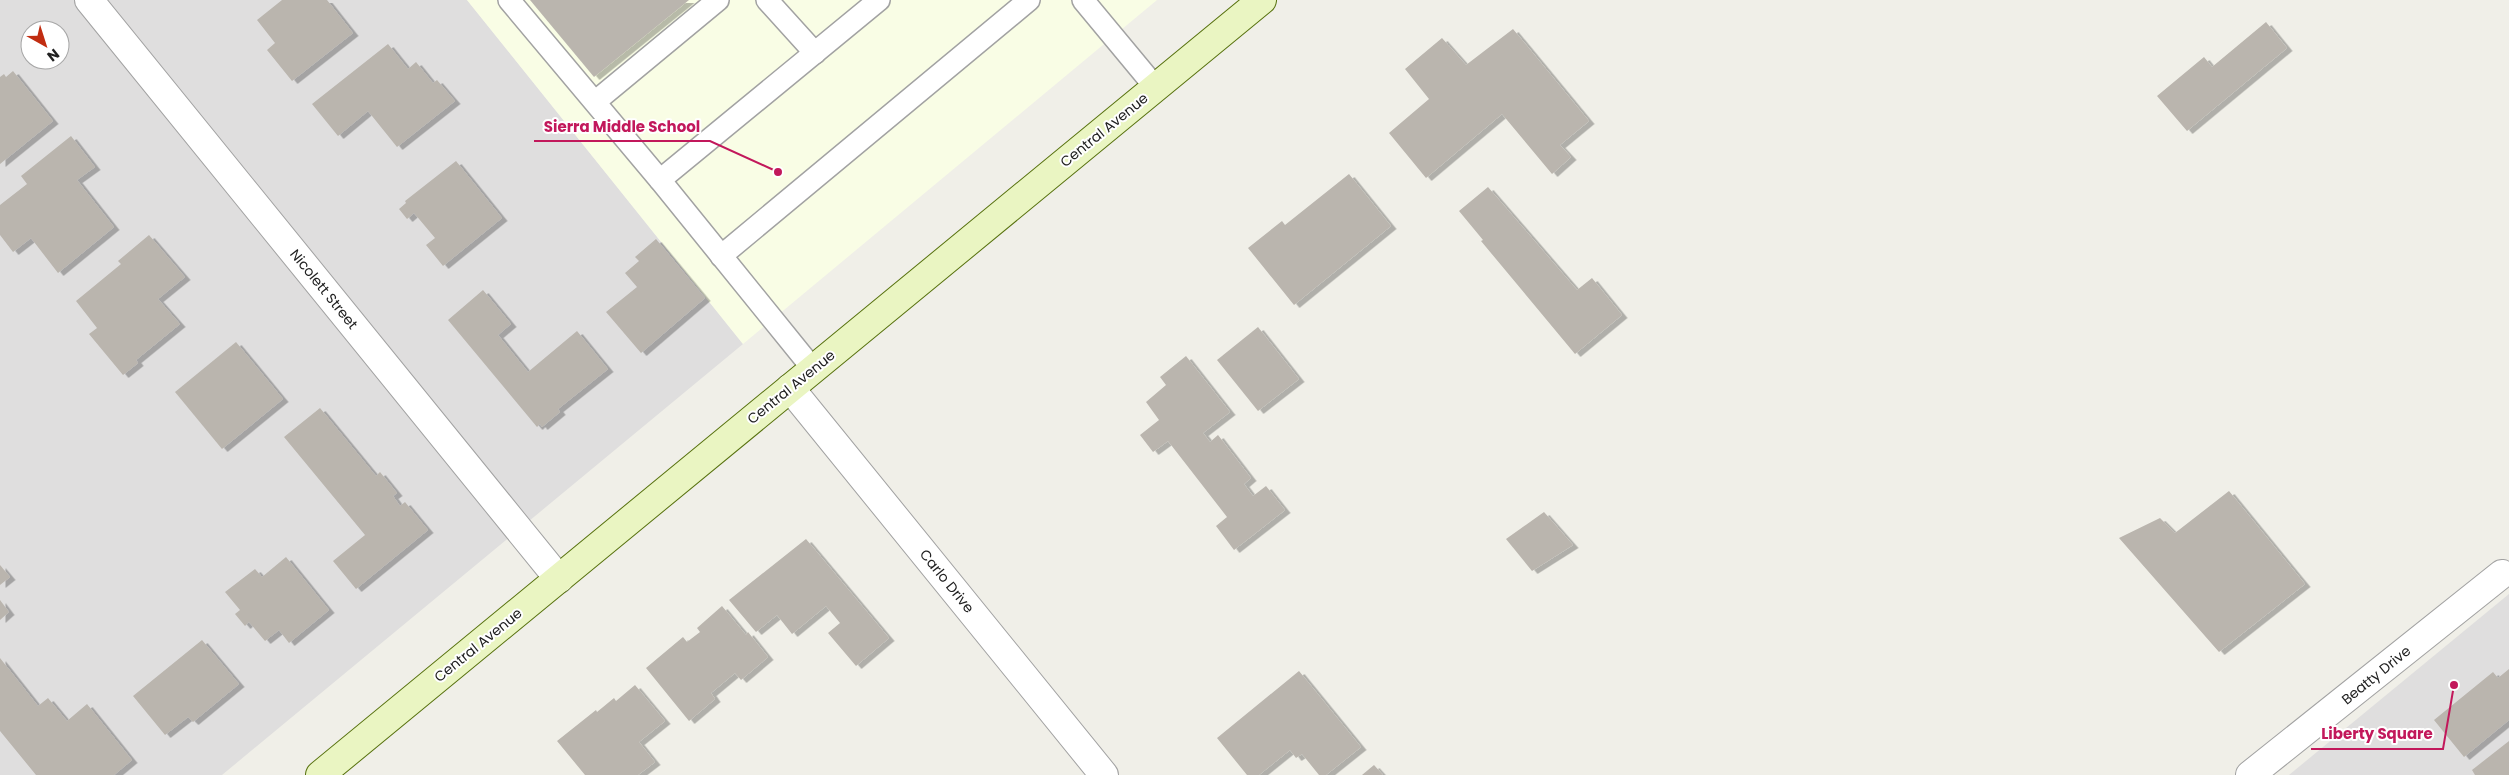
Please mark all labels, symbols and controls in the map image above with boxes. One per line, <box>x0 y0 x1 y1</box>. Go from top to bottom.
north arrow <box>20 20 70 70</box>
text: N <box>43 44 64 66</box>
street label: Central Avenue <box>1056 88 1152 172</box>
callout: Sierra Middle School <box>534 111 710 141</box>
text: Sierra Middle School <box>544 116 700 137</box>
street label: Nicolett Street <box>285 245 363 333</box>
street label: Central Avenue <box>743 345 839 429</box>
street label: Carlo Drive <box>915 545 979 617</box>
street label: Central Avenue <box>430 603 526 687</box>
street label: Beatty Drive <box>2337 641 2415 709</box>
callout: Liberty Square <box>2311 719 2443 749</box>
text: Liberty Square <box>2321 723 2433 744</box>

